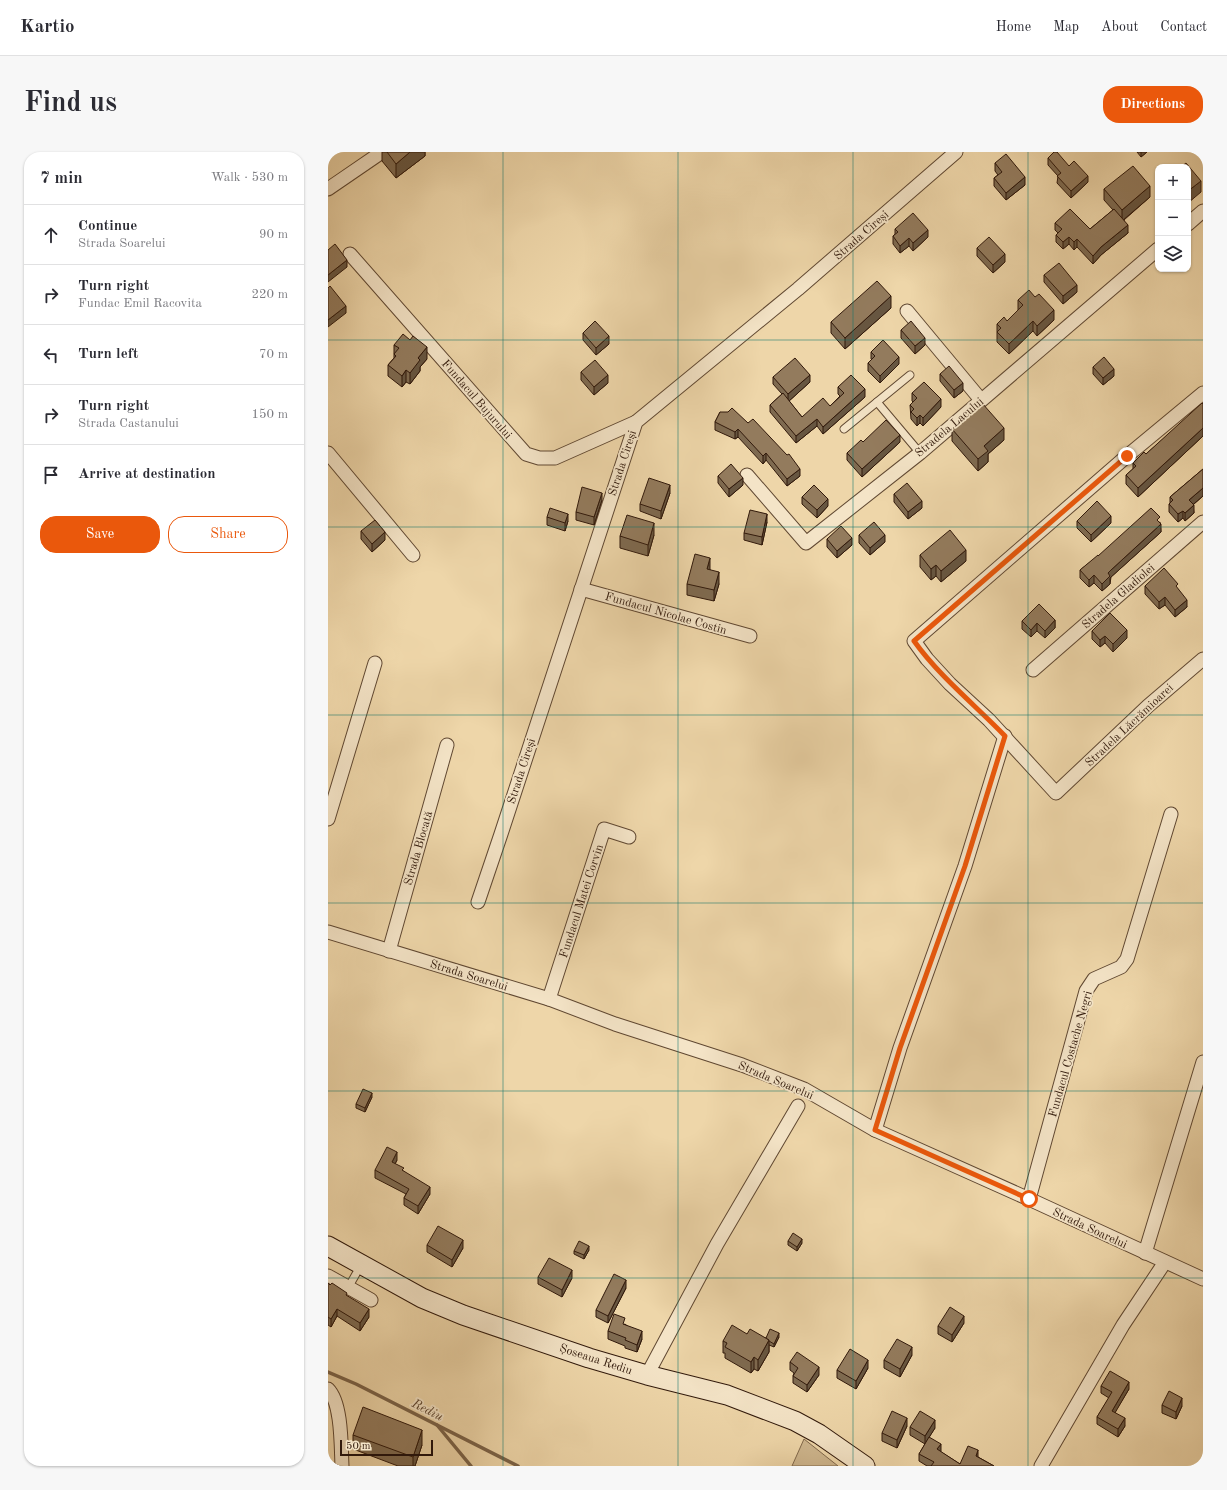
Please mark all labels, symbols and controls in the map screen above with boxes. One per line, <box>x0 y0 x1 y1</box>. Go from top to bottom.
text: Kartio <box>20 18 75 37</box>
text: Home <box>996 20 1031 34</box>
text: Map <box>1053 20 1079 34</box>
text: About <box>1101 20 1138 34</box>
text: Contact <box>1160 20 1207 34</box>
button: Directions <box>1103 86 1203 123</box>
text: Find us <box>24 90 117 118</box>
map controls <box>1155 164 1191 272</box>
button: + <box>1155 164 1191 200</box>
text: 7 min <box>40 170 83 187</box>
text: Walk · 530 m <box>211 171 288 184</box>
button: − <box>1155 200 1191 236</box>
street label: Strada Cireși <box>832 209 891 263</box>
text: Continue <box>78 219 137 234</box>
icon: ahead <box>40 224 62 246</box>
text: 90 m <box>259 228 288 241</box>
button: layers <box>1155 236 1191 272</box>
text: Strada Soarelui <box>78 237 165 250</box>
text: Turn right <box>78 279 149 294</box>
icon: right <box>40 284 62 306</box>
text: 220 m <box>251 288 288 301</box>
text: Fundac Emil Racovita <box>78 297 202 310</box>
icon: left <box>40 344 62 366</box>
text: Turn left <box>78 347 138 362</box>
text: 70 m <box>259 348 288 361</box>
street label: Fundacul Bujurului <box>439 358 514 442</box>
street label: Stradela Lacului <box>913 396 986 460</box>
text: Turn right <box>78 399 149 414</box>
icon: right <box>40 404 62 426</box>
text: 150 m <box>251 408 288 421</box>
text: Strada Castanului <box>78 417 179 430</box>
street label: Strada Cireși <box>607 429 639 498</box>
route end <box>1118 447 1136 465</box>
icon: arrive <box>40 464 62 486</box>
text: Arrive at destination <box>78 467 216 482</box>
button: Save <box>40 516 160 553</box>
button: Share <box>168 516 288 553</box>
street label: Stradela Gladiolei <box>1080 562 1157 631</box>
street label: Fundacul Nicolae Costin <box>603 591 729 637</box>
street label: Stradela Lăcrămioarei <box>1083 682 1176 769</box>
street label: Strada Cireși <box>506 737 538 806</box>
street label: Strada Blocată <box>403 810 435 887</box>
street label: Fundacul Matei Corvin <box>558 843 606 960</box>
street label: Strada Soarelui <box>428 958 509 993</box>
street label: Fundacul Costache Negri <box>1047 990 1095 1119</box>
street label: Strada Soarelui <box>736 1060 815 1102</box>
route start <box>1020 1190 1038 1208</box>
street label: Strada Soarelui <box>1050 1206 1129 1251</box>
street label: Șoseaua Rediu <box>558 1343 634 1378</box>
water label: Rediu <box>409 1397 446 1424</box>
scale bar <box>340 1438 433 1457</box>
text: 50 m <box>346 1441 371 1452</box>

